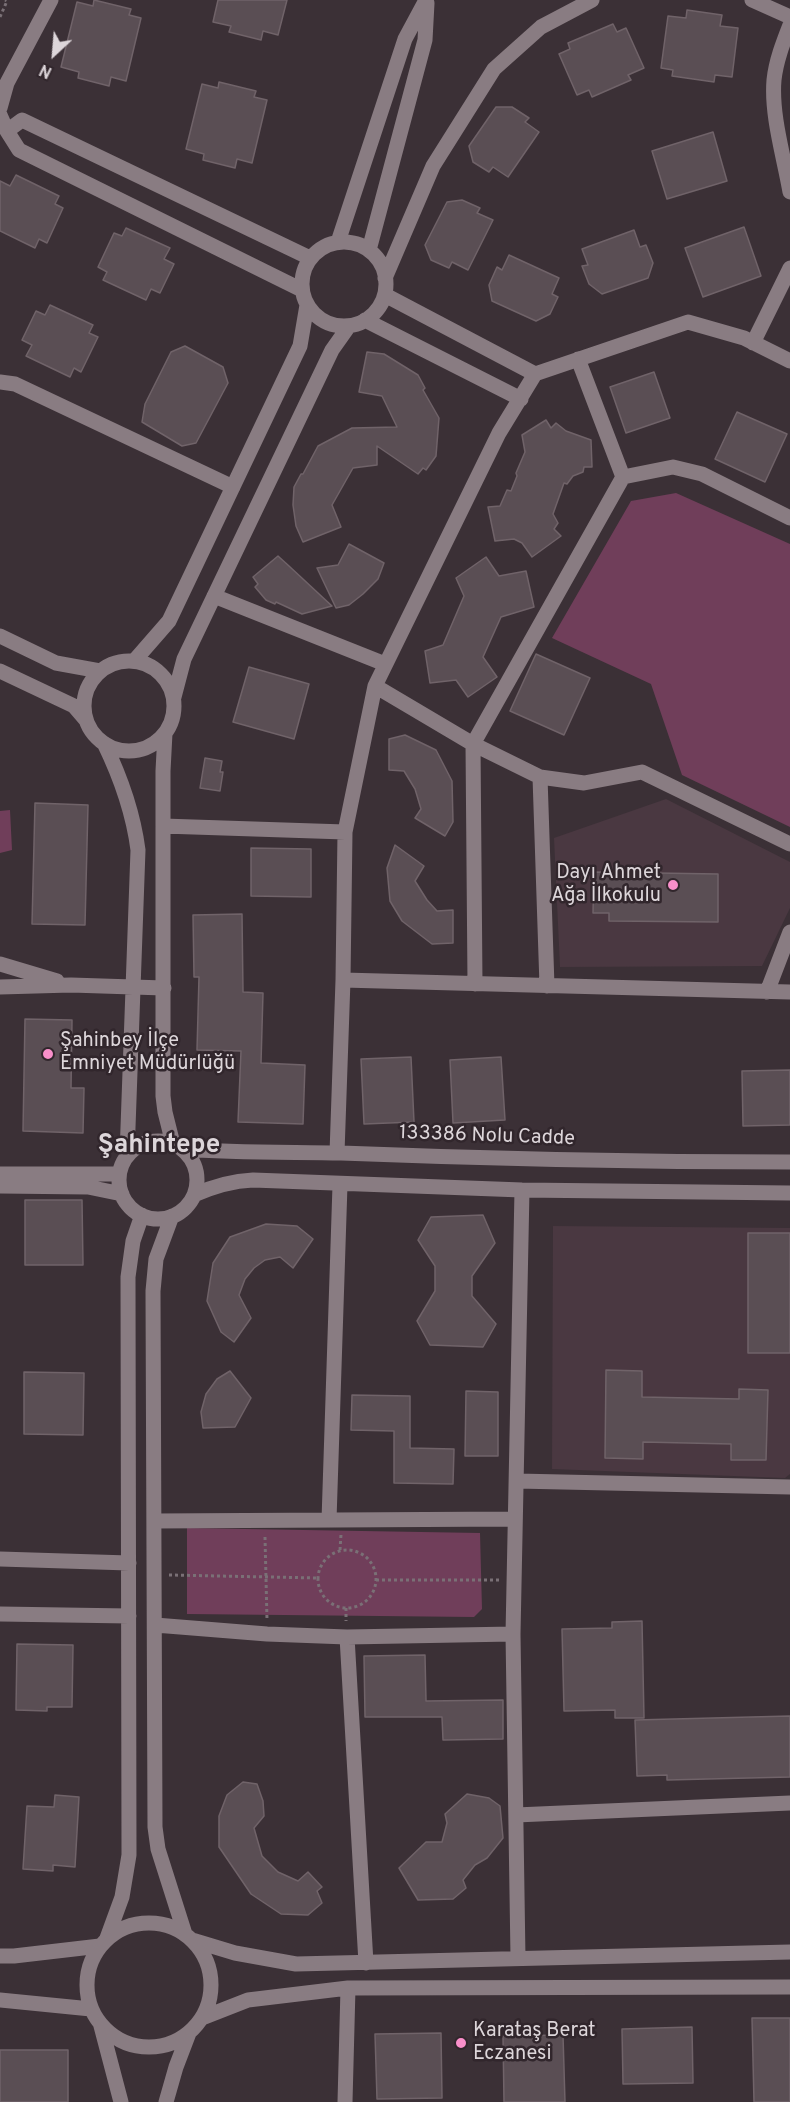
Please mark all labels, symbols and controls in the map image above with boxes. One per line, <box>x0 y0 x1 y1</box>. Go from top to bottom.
north arrow <box>24 24 84 84</box>
text: N <box>37 59 56 82</box>
place label: Dayı Ahmet Ağa İlkokulu <box>551 862 661 909</box>
marker: Dayı Ahmet Ağa İlkokulu <box>666 878 680 892</box>
place label: Şahinbey İlçe Emniyet Müdürlüğü <box>60 1030 235 1077</box>
marker: Şahinbey İlçe Emniyet Müdürlüğü <box>41 1047 55 1061</box>
street label: 133386 Nolu Cadde <box>399 1122 575 1152</box>
district label: Şahintepe <box>98 1131 220 1163</box>
place label: Karataş Berat Eczanesi <box>473 2020 596 2067</box>
marker: Karataş Berat Eczanesi <box>454 2036 468 2050</box>

